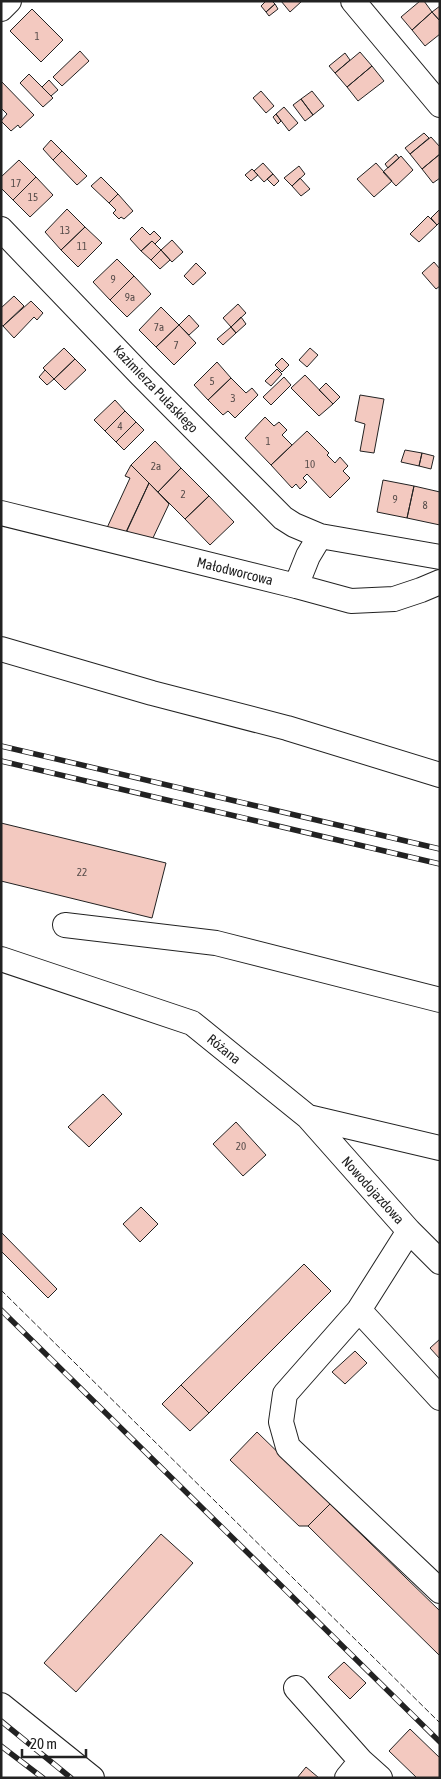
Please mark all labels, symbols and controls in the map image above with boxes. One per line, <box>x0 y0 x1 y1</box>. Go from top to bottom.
house number: 1 <box>34 30 40 42</box>
house number: 17 <box>11 177 21 189</box>
house number: 15 <box>28 191 38 203</box>
house number: 13 <box>60 224 70 236</box>
house number: 11 <box>77 240 87 252</box>
house number: 9 <box>110 273 116 285</box>
house number: 9a <box>125 291 135 303</box>
house number: 7a <box>154 321 164 333</box>
house number: 7 <box>173 339 179 351</box>
street label: Kazimierza Pułaskiego <box>110 342 202 436</box>
house number: 5 <box>209 375 215 387</box>
house number: 3 <box>230 392 236 404</box>
house number: 4 <box>117 420 123 432</box>
house number: 1 <box>265 435 271 447</box>
house number: 10 <box>305 458 315 470</box>
house number: 2a <box>151 460 161 472</box>
house number: 2 <box>180 488 186 500</box>
house number: 9 <box>392 493 398 505</box>
house number: 8 <box>422 499 428 511</box>
street label: Małodworcowa <box>195 554 275 588</box>
house number: 22 <box>77 866 87 878</box>
street label: Różana <box>204 1031 244 1067</box>
house number: 20 <box>236 1140 246 1152</box>
street label: Nowodojazdowa <box>339 1153 407 1227</box>
scale bar <box>22 1726 86 1758</box>
text: 20 m <box>30 1735 57 1752</box>

